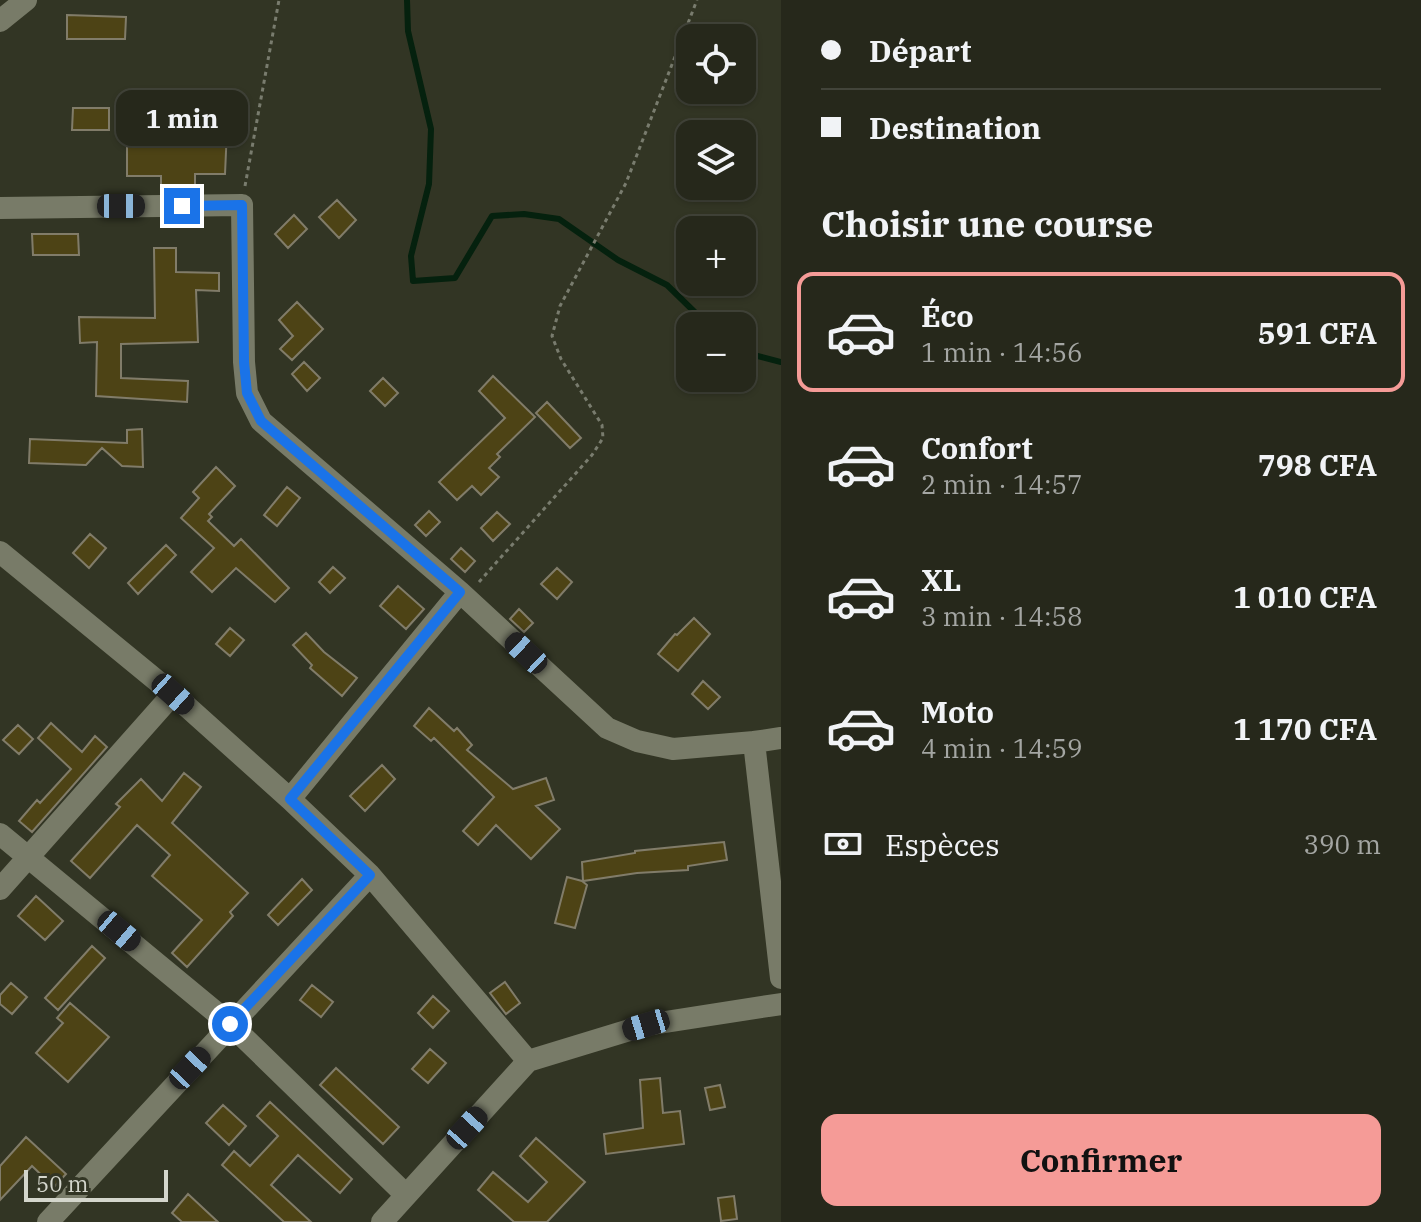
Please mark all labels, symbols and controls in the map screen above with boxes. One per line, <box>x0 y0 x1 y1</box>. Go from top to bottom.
map controls <box>676 24 756 392</box>
button: locate <box>676 24 756 104</box>
text: Départ <box>869 31 971 70</box>
callout: 1 min <box>116 90 248 146</box>
text: 1 min <box>146 101 218 135</box>
text: Destination <box>869 108 1041 147</box>
button: layers <box>676 120 756 200</box>
route end <box>164 188 200 224</box>
car <box>97 194 145 218</box>
text: Choisir une course <box>821 200 1153 247</box>
button: + <box>676 216 756 296</box>
icon: car <box>825 296 897 368</box>
text: Éco <box>921 296 974 335</box>
button: − <box>676 312 756 392</box>
text: 591 CFA <box>1258 313 1377 352</box>
text: 1 min · 14:56 <box>921 335 1083 369</box>
icon: car <box>825 428 897 500</box>
text: Confort <box>921 428 1033 467</box>
text: 798 CFA <box>1258 445 1377 484</box>
text: 2 min · 14:57 <box>921 467 1083 501</box>
icon: car <box>825 560 897 632</box>
text: XL <box>921 560 961 599</box>
text: 1 010 CFA <box>1233 577 1377 616</box>
text: 3 min · 14:58 <box>921 599 1083 633</box>
car <box>500 628 552 678</box>
car <box>147 669 199 719</box>
icon: car <box>825 692 897 764</box>
text: Moto <box>921 692 994 731</box>
text: 1 170 CFA <box>1233 709 1377 748</box>
text: 4 min · 14:59 <box>921 731 1083 765</box>
icon: cash <box>821 822 865 866</box>
text: Espèces <box>885 825 1000 864</box>
text: 390 m <box>1303 827 1381 861</box>
car <box>93 906 145 956</box>
route start <box>212 1006 248 1042</box>
car <box>620 1007 672 1043</box>
car <box>165 1042 215 1094</box>
car <box>442 1102 492 1154</box>
button: Confirmer <box>821 1114 1381 1206</box>
scale bar <box>24 1166 168 1202</box>
text: 50 m <box>36 1169 88 1198</box>

